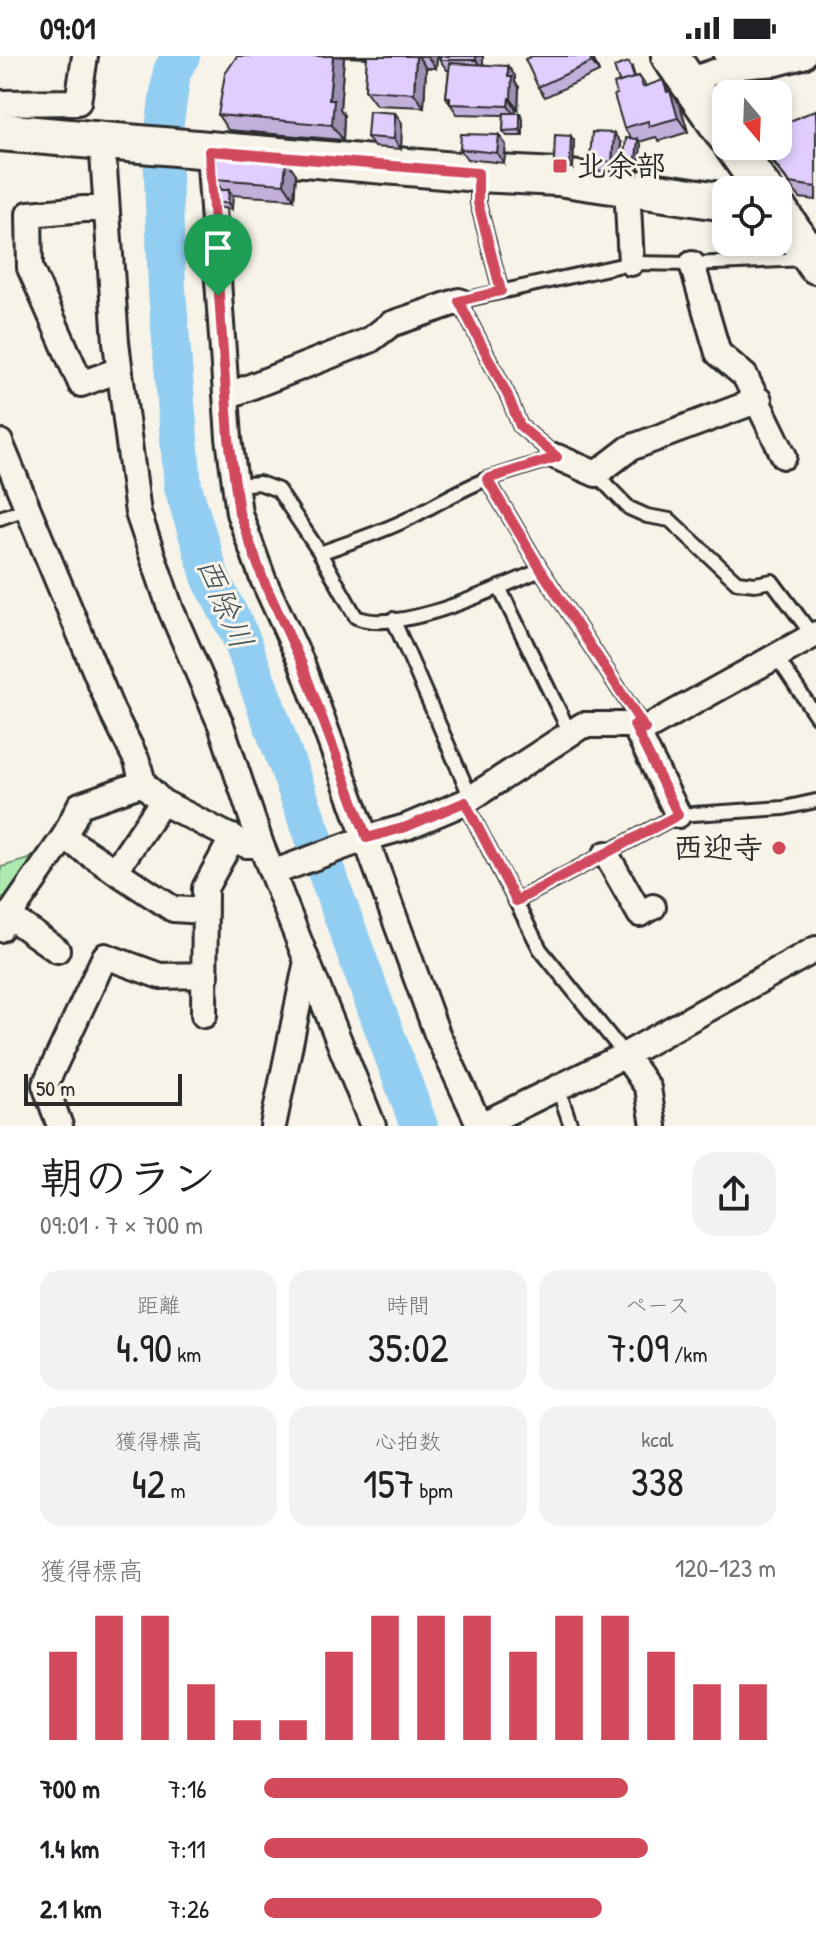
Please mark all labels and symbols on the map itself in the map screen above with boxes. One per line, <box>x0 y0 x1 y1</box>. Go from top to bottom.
north arrow <box>712 80 792 160</box>
place label: 北余部 <box>576 145 666 185</box>
marker: 北余部 <box>551 157 569 175</box>
pin <box>184 214 252 296</box>
water label: 西除川 <box>187 550 264 655</box>
place label: 西迎寺 <box>673 827 763 867</box>
marker: 西迎寺 <box>770 839 788 857</box>
scale bar <box>24 1070 182 1106</box>

